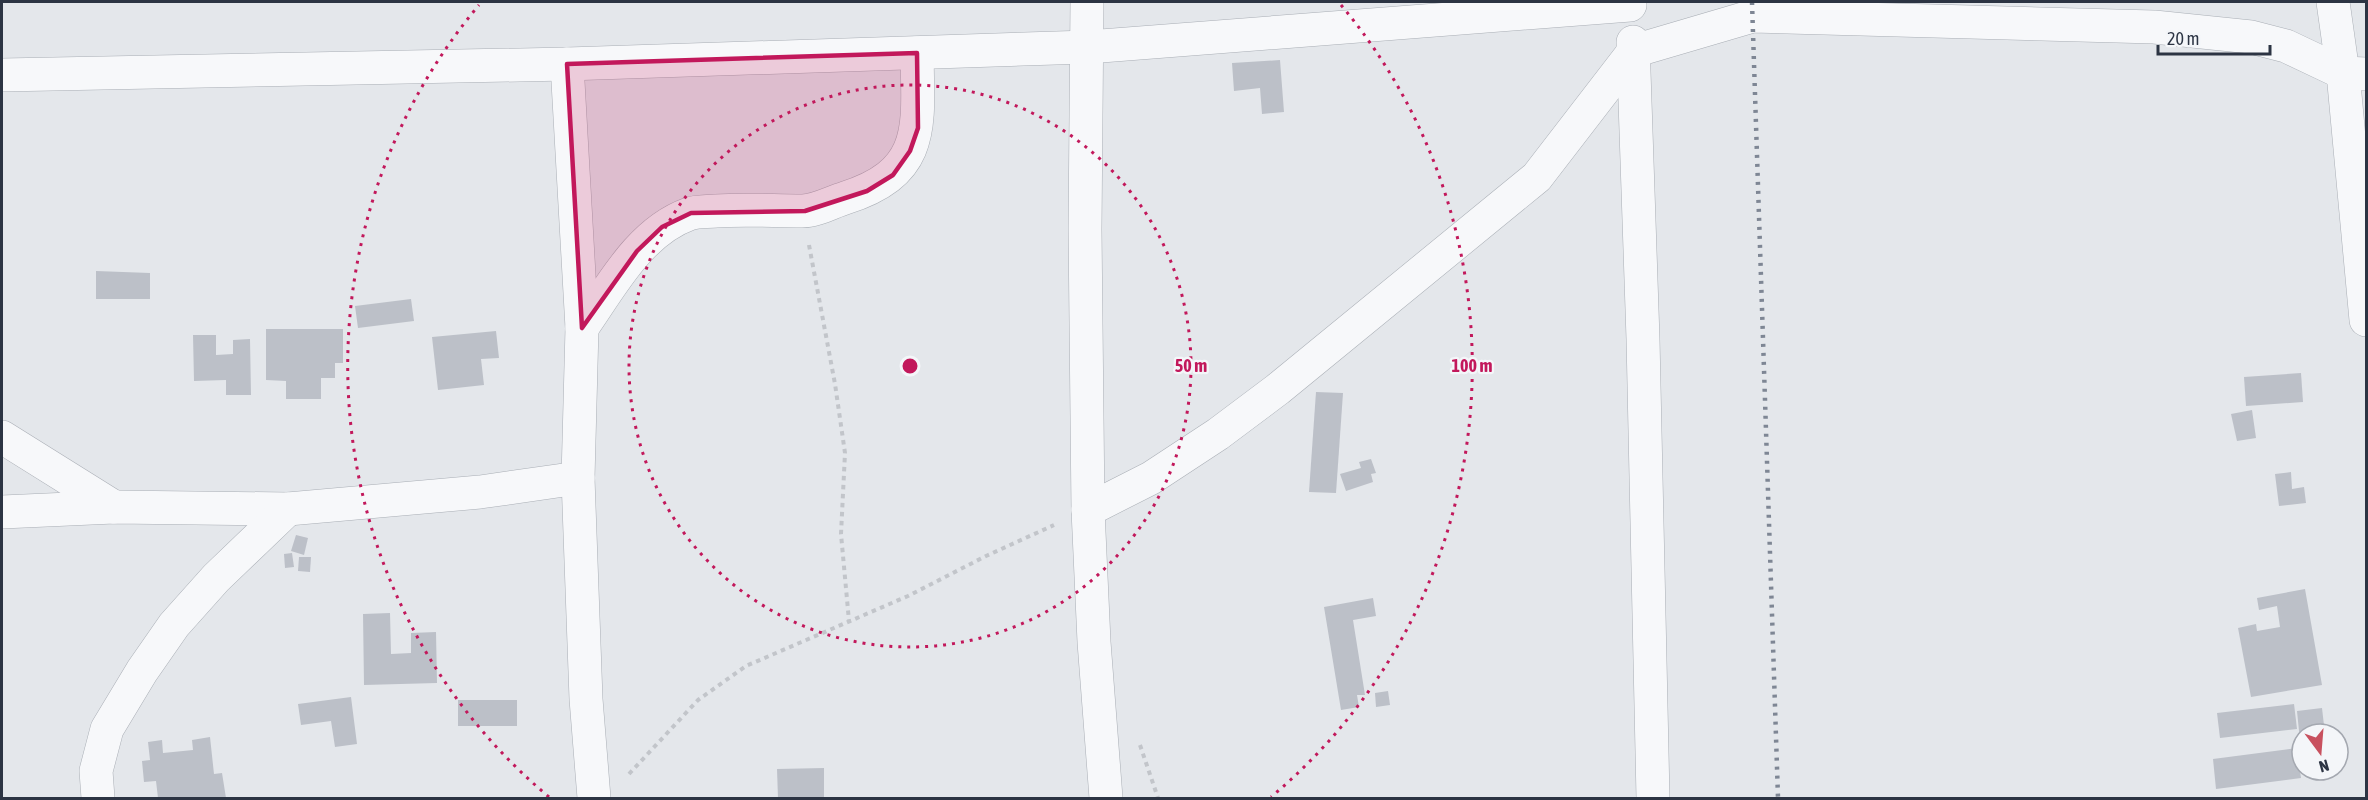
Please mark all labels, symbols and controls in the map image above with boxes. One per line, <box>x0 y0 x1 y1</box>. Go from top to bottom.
scale bar <box>2158 18 2270 56</box>
text: 20 m <box>2167 28 2199 49</box>
text: 50 m <box>1175 355 1207 376</box>
text: 100 m <box>1452 355 1492 376</box>
centre of rings <box>900 356 920 376</box>
north arrow <box>2290 722 2350 782</box>
text: N <box>2317 756 2331 776</box>

